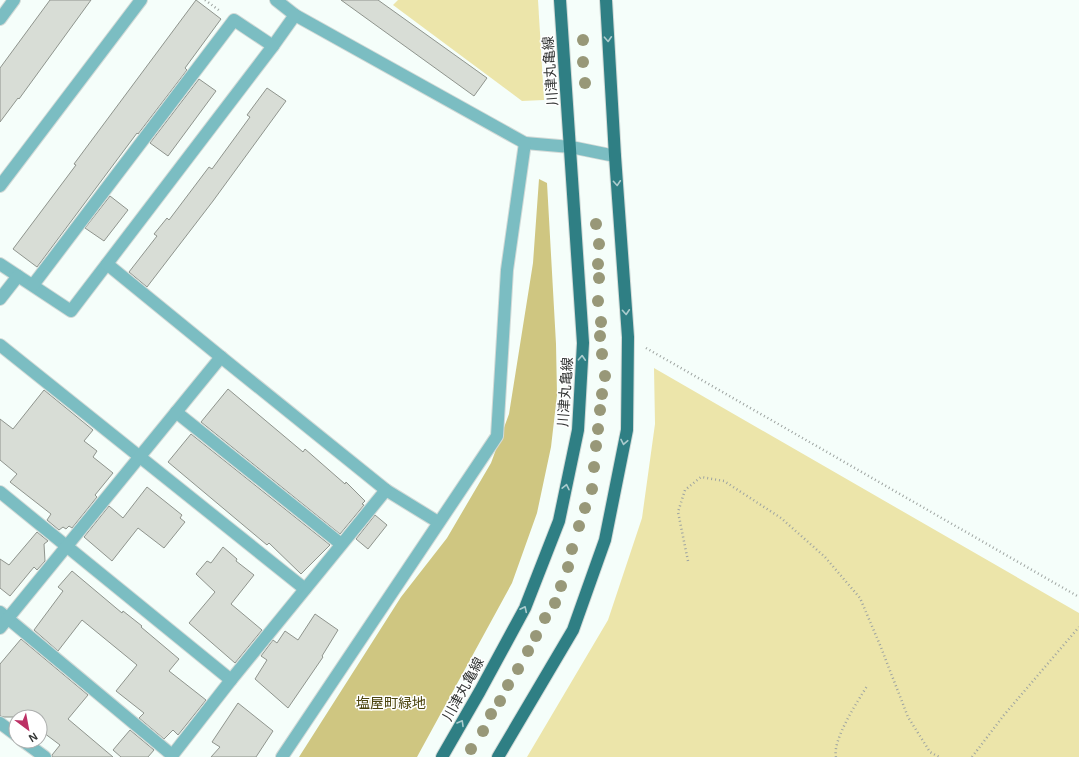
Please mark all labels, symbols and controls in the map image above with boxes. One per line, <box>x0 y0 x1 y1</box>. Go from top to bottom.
street label: 川津丸亀線 <box>540 36 560 106</box>
one-way arrow <box>604 36 612 42</box>
one-way arrow <box>612 180 621 186</box>
one-way arrow <box>622 309 631 315</box>
one-way arrow <box>578 355 587 361</box>
street label: 川津丸亀線 <box>555 357 575 427</box>
one-way arrow <box>621 439 629 445</box>
one-way arrow <box>562 484 570 490</box>
one-way arrow <box>519 606 527 614</box>
street label: 川津丸亀線 <box>439 655 487 723</box>
park label: 塩屋町緑地 <box>356 695 426 711</box>
north arrow <box>8 709 48 749</box>
one-way arrow <box>457 720 464 727</box>
text: N <box>27 730 40 745</box>

